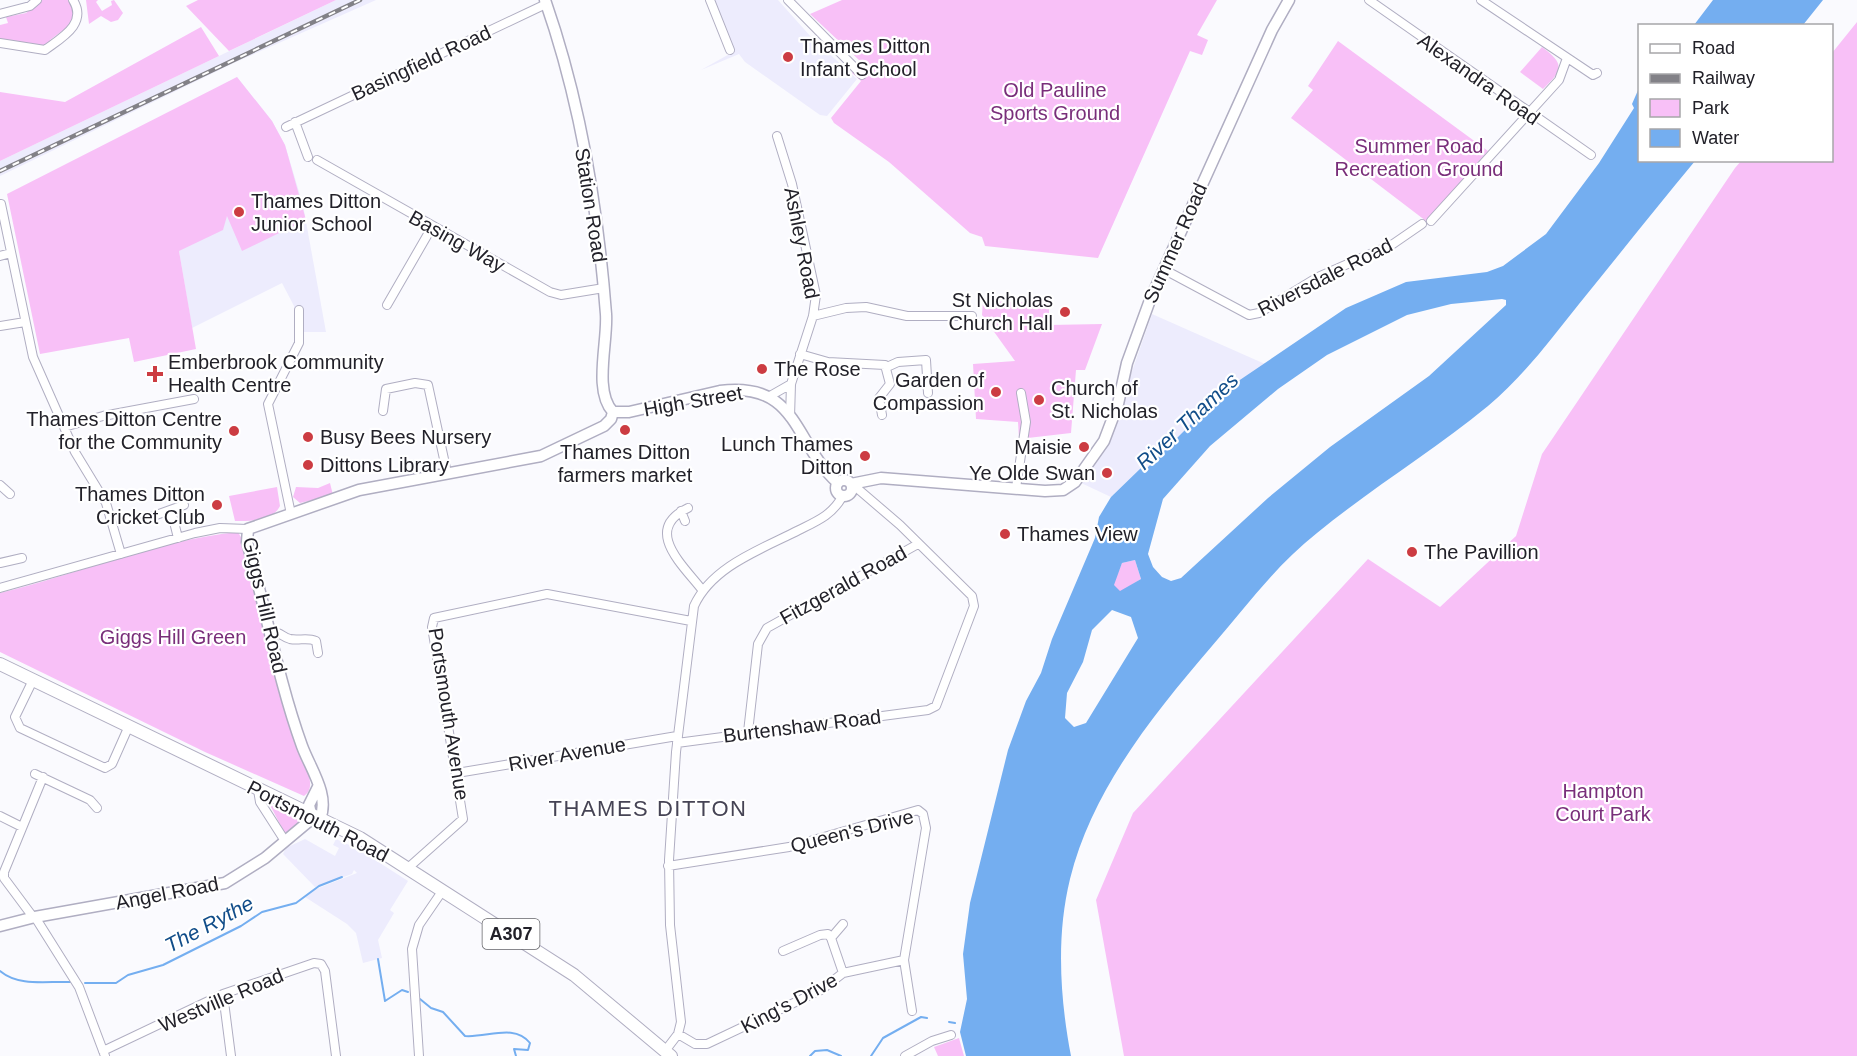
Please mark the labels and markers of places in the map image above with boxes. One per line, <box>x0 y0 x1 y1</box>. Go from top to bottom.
place label: Thames Ditton Infant School <box>800 35 930 80</box>
marker: Thames Ditton Infant School <box>781 50 795 64</box>
place label: Thames Ditton Junior School <box>251 190 381 235</box>
marker: Thames Ditton Junior School <box>232 205 246 219</box>
place label: St Nicholas Church Hall <box>949 289 1053 334</box>
marker: St Nicholas Church Hall <box>1058 305 1072 319</box>
place label: Emberbrook Community Health Centre <box>168 351 384 396</box>
place label: The Rose <box>774 358 861 380</box>
marker: The Rose <box>755 362 769 376</box>
marker: Emberbrook Community Health Centre <box>146 365 164 383</box>
place label: Garden of Compassion <box>873 369 984 414</box>
place label: Church of St. Nicholas <box>1051 377 1158 422</box>
marker: Garden of Compassion <box>989 385 1003 399</box>
marker: Church of St. Nicholas <box>1032 393 1046 407</box>
place label: Thames Ditton Centre for the Community <box>26 408 222 453</box>
marker: Thames Ditton farmers market <box>618 423 632 437</box>
marker: Thames Ditton Centre for the Community <box>227 424 241 438</box>
place label: Busy Bees Nursery <box>320 426 491 448</box>
marker: Busy Bees Nursery <box>301 430 315 444</box>
place label: Lunch Thames Ditton <box>721 433 853 478</box>
place label: Maisie <box>1014 436 1072 458</box>
marker: Maisie <box>1077 440 1091 454</box>
place label: Thames Ditton farmers market <box>558 441 693 486</box>
marker: Lunch Thames Ditton <box>858 449 872 463</box>
place label: Dittons Library <box>320 454 449 476</box>
marker: Dittons Library <box>301 458 315 472</box>
place label: Ye Olde Swan <box>969 462 1095 484</box>
marker: Ye Olde Swan <box>1100 466 1114 480</box>
place label: Thames Ditton Cricket Club <box>75 483 205 528</box>
marker: Thames Ditton Cricket Club <box>210 498 224 512</box>
place label: Thames View <box>1017 523 1138 545</box>
marker: Thames View <box>998 527 1012 541</box>
place label: The Pavillion <box>1424 541 1539 563</box>
marker: The Pavillion <box>1405 545 1419 559</box>

